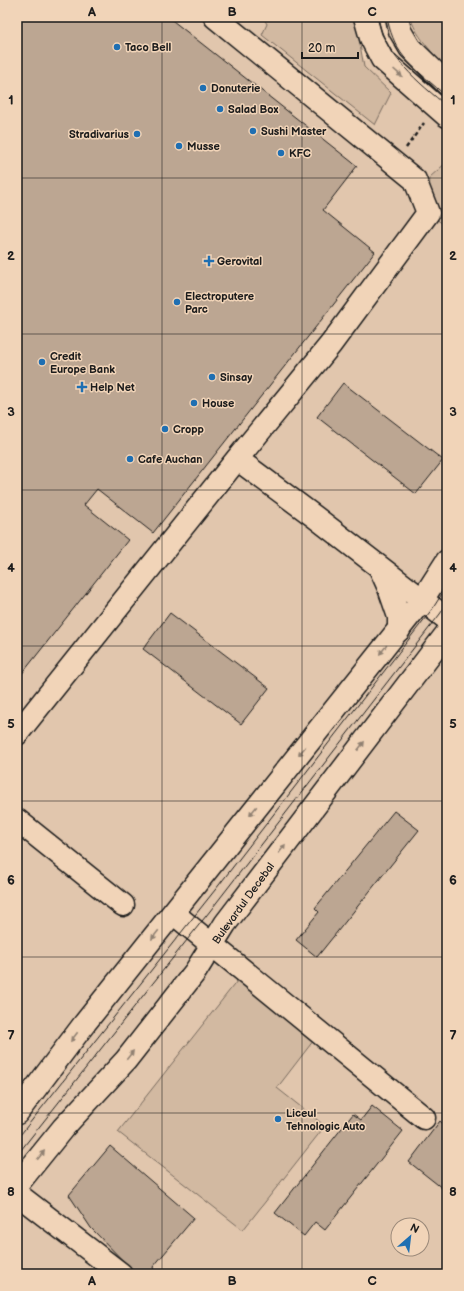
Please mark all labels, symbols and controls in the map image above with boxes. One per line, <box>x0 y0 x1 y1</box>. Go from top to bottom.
text: A <box>87 4 96 20</box>
text: B <box>227 4 237 20</box>
text: C <box>367 4 377 20</box>
scale bar <box>302 34 358 60</box>
place label: Taco Bell <box>125 41 171 54</box>
text: 20 m <box>308 41 335 56</box>
marker: Taco Bell <box>112 42 122 52</box>
one-way arrow <box>392 69 403 78</box>
place label: Donuterie <box>211 82 260 95</box>
marker: Donuterie <box>198 83 208 93</box>
text: 1 <box>8 92 14 108</box>
text: 1 <box>450 92 456 108</box>
place label: Salad Box <box>228 103 278 116</box>
marker: Salad Box <box>215 104 225 114</box>
place label: Sushi Master <box>261 125 327 138</box>
marker: Sushi Master <box>248 126 258 136</box>
place label: Stradivarius <box>69 128 130 141</box>
marker: Stradivarius <box>132 129 142 139</box>
place label: Musse <box>187 140 220 153</box>
marker: Musse <box>174 141 184 151</box>
place label: KFC <box>289 147 311 160</box>
marker: KFC <box>276 148 286 158</box>
text: 2 <box>7 248 15 264</box>
text: 2 <box>449 248 457 264</box>
place label: Gerovital <box>217 255 262 268</box>
marker: Gerovital <box>204 256 214 266</box>
place label: Electroputere Parc <box>185 290 254 316</box>
marker: Electroputere Parc <box>172 297 182 307</box>
place label: Credit Europe Bank <box>50 350 115 376</box>
marker: Credit Europe Bank <box>37 357 47 367</box>
place label: Sinsay <box>220 371 252 384</box>
marker: Sinsay <box>207 372 217 382</box>
place label: Help Net <box>90 381 135 394</box>
marker: Help Net <box>77 382 87 392</box>
place label: House <box>202 397 234 410</box>
marker: House <box>189 398 199 408</box>
text: 3 <box>7 404 15 420</box>
text: 3 <box>449 404 457 420</box>
place label: Cropp <box>173 423 204 436</box>
marker: Cropp <box>160 424 170 434</box>
place label: Cafe Auchan <box>138 453 202 466</box>
marker: Cafe Auchan <box>125 454 135 464</box>
text: 4 <box>7 560 15 576</box>
text: 4 <box>449 560 457 576</box>
one-way arrow <box>379 644 388 655</box>
text: 5 <box>7 716 15 732</box>
text: 5 <box>449 716 457 732</box>
one-way arrow <box>357 740 365 751</box>
one-way arrow <box>297 746 306 756</box>
one-way arrow <box>249 806 258 817</box>
one-way arrow <box>278 844 286 855</box>
street label: Bulevardul Decebal <box>210 860 277 946</box>
text: 6 <box>7 872 15 888</box>
text: 6 <box>449 872 457 888</box>
one-way arrow <box>151 930 160 941</box>
text: 7 <box>7 1028 15 1044</box>
text: 7 <box>449 1028 457 1044</box>
one-way arrow <box>71 1032 79 1042</box>
one-way arrow <box>126 1049 134 1060</box>
place label: Liceul Tehnologic Auto <box>286 1107 365 1133</box>
marker: Liceul Tehnologic Auto <box>273 1114 283 1124</box>
one-way arrow <box>37 1149 46 1160</box>
text: 8 <box>7 1184 15 1200</box>
text: 8 <box>449 1184 457 1200</box>
north arrow <box>390 1217 430 1257</box>
text: N <box>408 1221 421 1236</box>
text: A <box>87 1273 96 1289</box>
text: B <box>227 1273 237 1289</box>
text: C <box>367 1273 377 1289</box>

